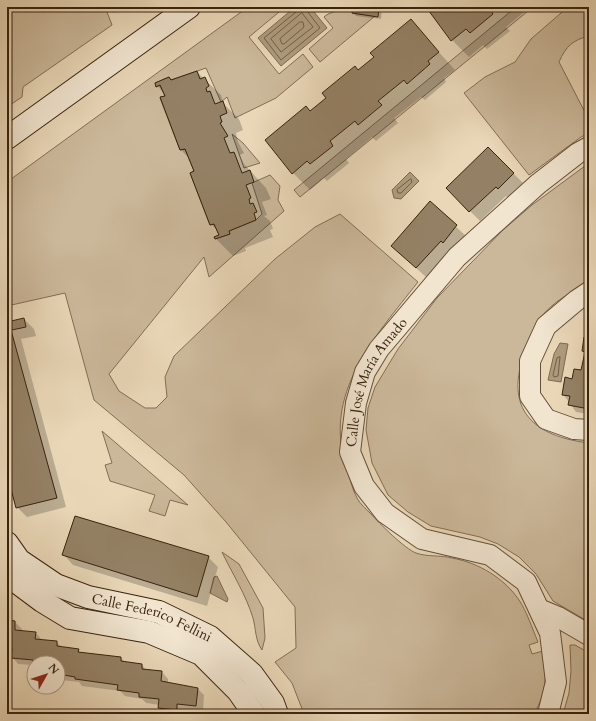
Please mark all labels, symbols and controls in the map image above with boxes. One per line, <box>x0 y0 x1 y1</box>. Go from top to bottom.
street label: Calle José María Amado <box>341 313 412 448</box>
street label: Calle Federico Fellini <box>90 589 215 646</box>
north arrow <box>26 655 66 695</box>
text: N <box>45 661 63 678</box>

